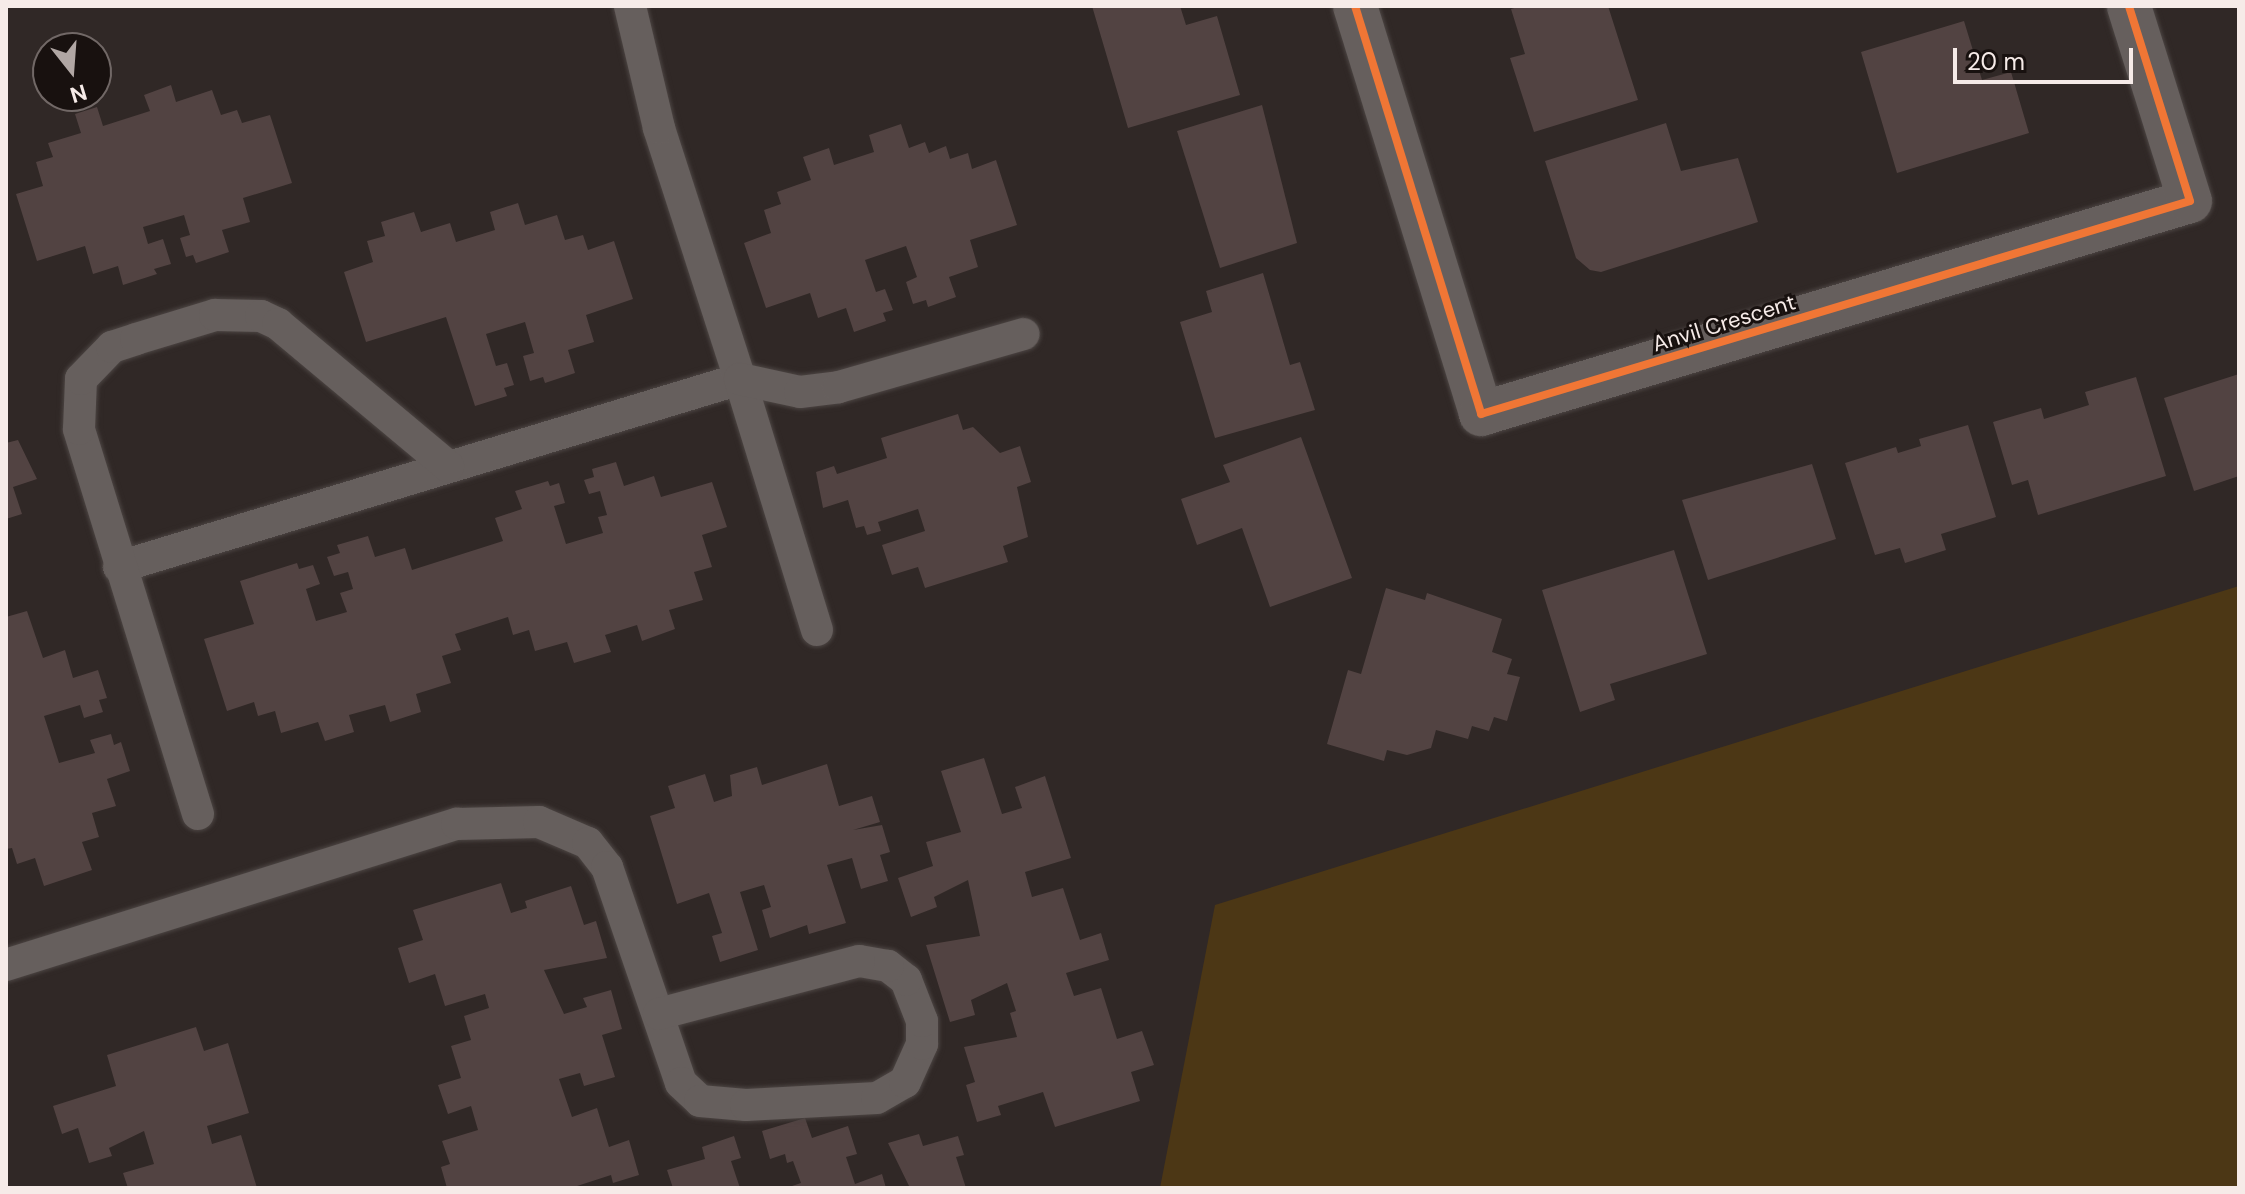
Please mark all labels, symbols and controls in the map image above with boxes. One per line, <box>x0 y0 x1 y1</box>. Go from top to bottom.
north arrow <box>32 32 112 112</box>
scale bar <box>1957 32 2137 82</box>
text: 20 m <box>1967 46 2025 77</box>
text: N <box>67 77 90 110</box>
street label: Anvil Crescent <box>1649 289 1799 357</box>

